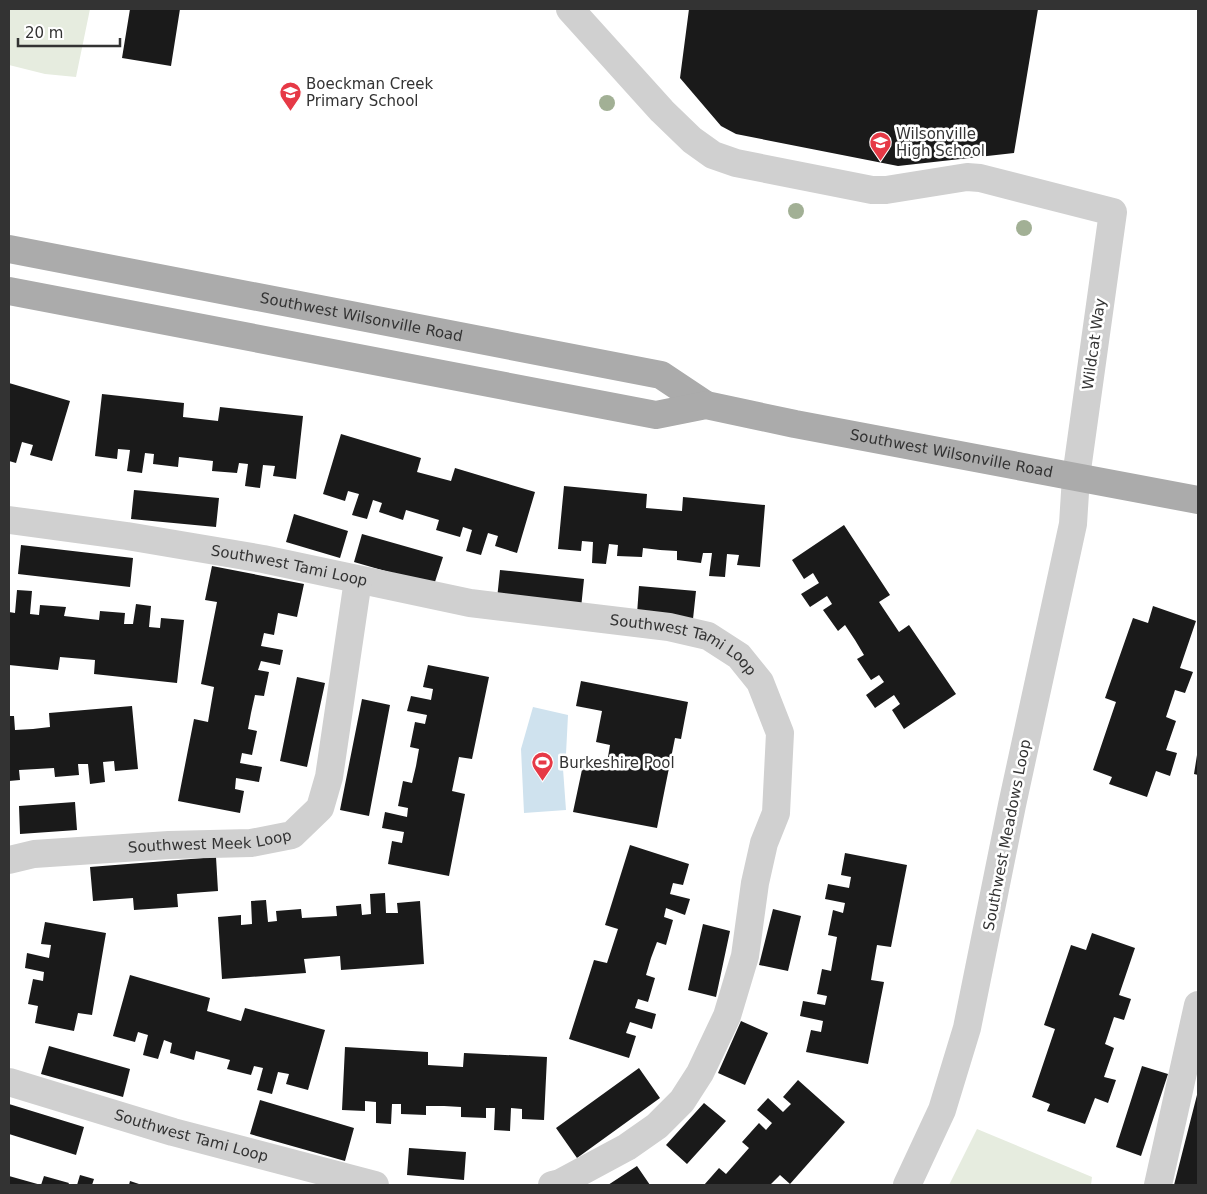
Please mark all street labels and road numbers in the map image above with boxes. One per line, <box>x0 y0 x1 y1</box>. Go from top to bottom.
street label: Southwest Wilsonville Road <box>259 289 464 346</box>
street label: Wildcat Way <box>1079 297 1109 391</box>
street label: Southwest Wilsonville Road <box>849 426 1054 481</box>
street label: Southwest Tami Loop <box>210 541 369 590</box>
street label: Southwest Tami Loop <box>609 611 760 679</box>
street label: Southwest Meadows Loop <box>980 738 1034 932</box>
street label: Southwest Meek Loop <box>127 826 293 857</box>
street label: Southwest Tami Loop <box>112 1106 270 1166</box>

